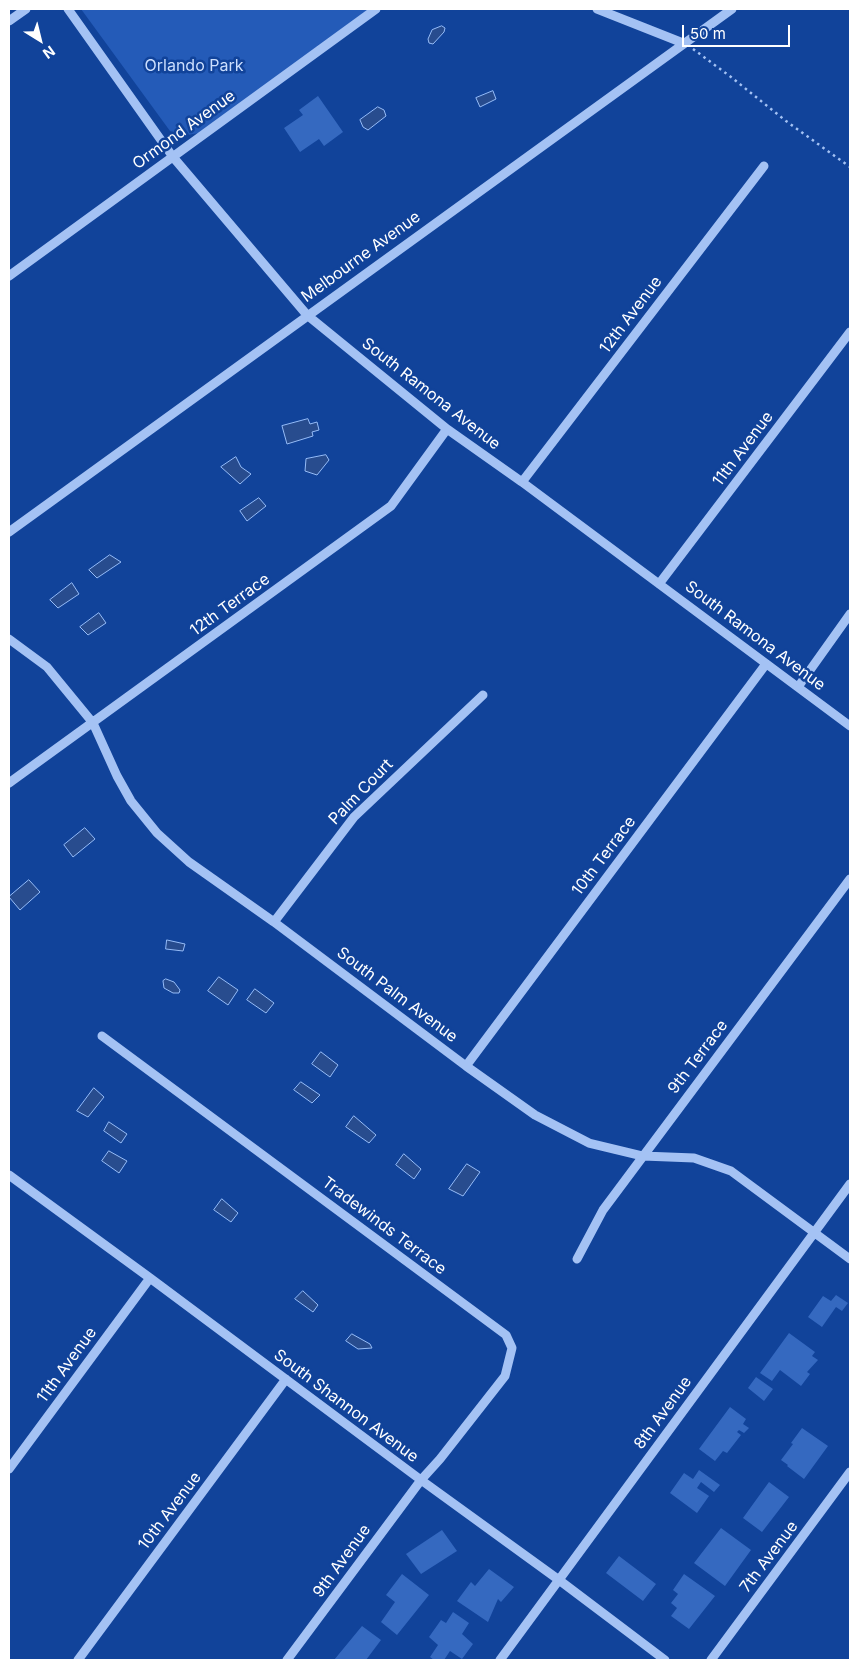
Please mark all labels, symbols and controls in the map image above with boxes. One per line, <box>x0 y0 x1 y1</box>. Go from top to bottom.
north arrow <box>15 15 65 65</box>
scale bar <box>684 15 792 47</box>
text: 50 m <box>690 24 726 43</box>
text: N <box>40 43 58 63</box>
park label: Orlando Park <box>145 56 243 76</box>
street label: Ormond Avenue <box>129 86 239 174</box>
street label: Melbourne Avenue <box>298 207 424 307</box>
street label: 12th Avenue <box>596 273 666 357</box>
street label: South Ramona Avenue <box>358 334 504 454</box>
street label: 11th Avenue <box>709 408 777 490</box>
street label: 12th Terrace <box>186 570 274 640</box>
street label: South Ramona Avenue <box>681 577 829 695</box>
street label: Palm Court <box>325 755 397 829</box>
street label: 10th Terrace <box>568 813 640 899</box>
street label: South Palm Avenue <box>333 943 461 1047</box>
street label: 9th Terrace <box>664 1016 732 1098</box>
street label: Tradewinds Terrace <box>318 1173 450 1279</box>
street label: 11th Avenue <box>33 1323 101 1407</box>
street label: South Shannon Avenue <box>270 1345 422 1467</box>
street label: 8th Avenue <box>630 1373 696 1453</box>
street label: 10th Avenue <box>135 1468 205 1554</box>
street label: 7th Avenue <box>736 1517 802 1597</box>
street label: 9th Avenue <box>309 1521 375 1601</box>

